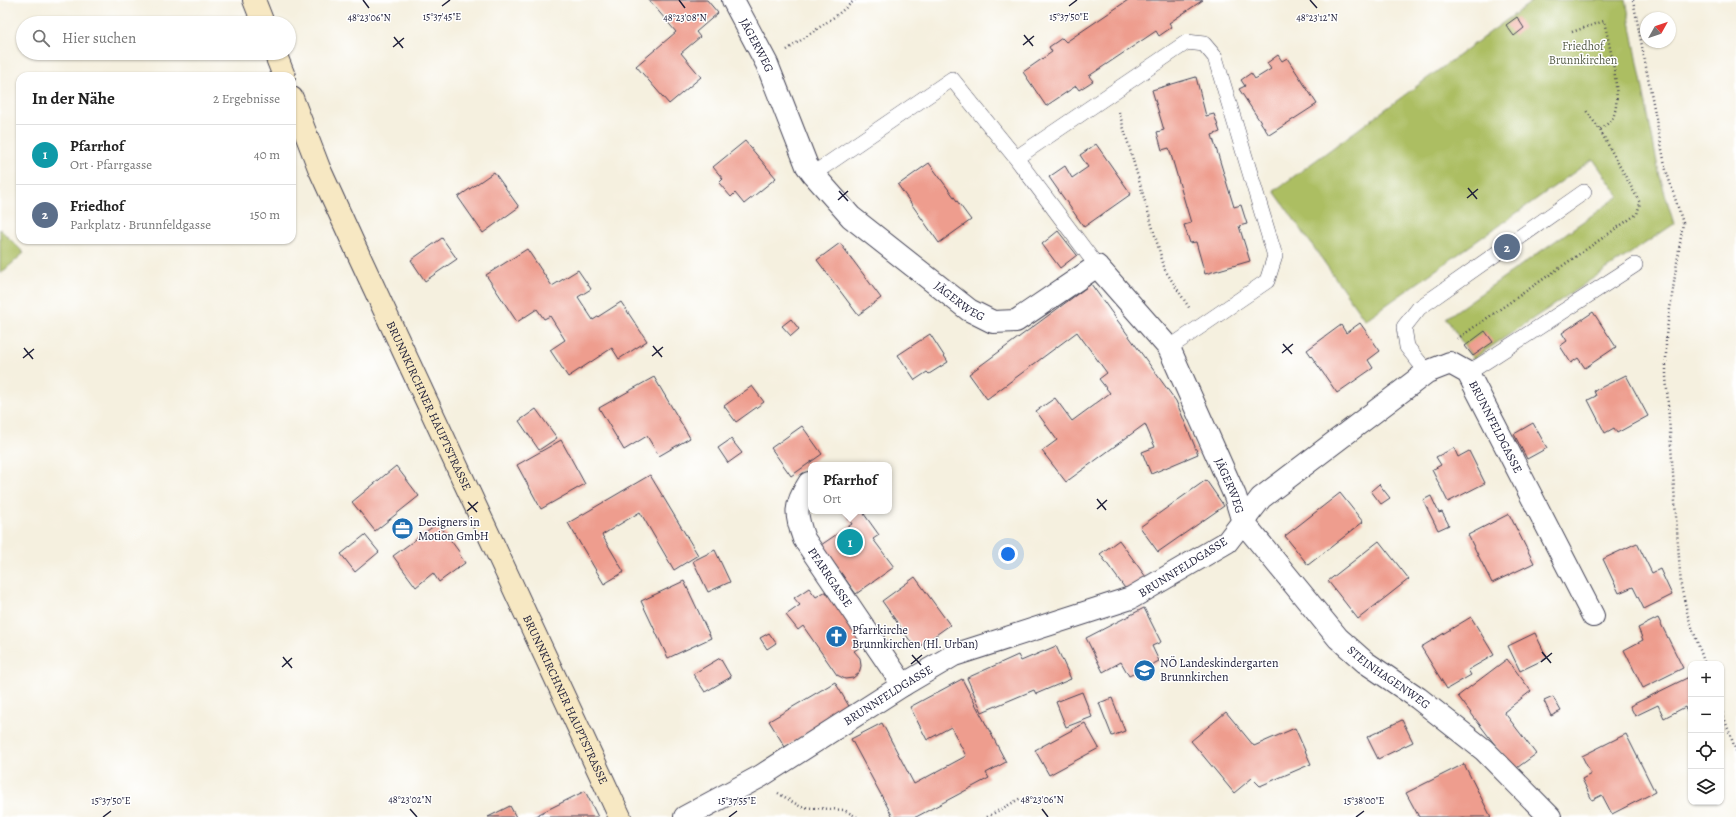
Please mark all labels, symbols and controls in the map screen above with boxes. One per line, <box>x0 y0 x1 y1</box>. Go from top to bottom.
text: 15°37'45"E <box>423 10 461 23</box>
text: 15°37'50"E <box>1049 10 1089 23</box>
text: 48°23'06"N <box>347 11 391 24</box>
text: 48°23'08"N <box>663 11 707 24</box>
text: 48°23'12"N <box>1296 11 1338 24</box>
north arrow <box>1640 12 1676 48</box>
street label: JÄGERWEG <box>736 15 777 74</box>
search box <box>16 16 296 60</box>
icon: search <box>30 27 52 49</box>
text: Hier suchen <box>62 28 136 48</box>
park label: Friedhof Brunnkirchen <box>1549 38 1618 68</box>
text: In der Nähe <box>32 87 115 110</box>
text: 2 Ergebnisse <box>213 90 280 107</box>
text: Pfarrhof <box>70 136 124 156</box>
text: 1 <box>43 146 47 163</box>
text: 40 m <box>254 146 280 163</box>
text: Ort · Pfarrgasse <box>70 156 152 173</box>
text: Friedhof <box>70 196 124 216</box>
text: 2 <box>42 206 48 223</box>
text: 150 m <box>250 206 280 223</box>
text: Parkplatz · Brunnfeldgasse <box>70 216 211 233</box>
pin: 2 <box>1494 232 1520 262</box>
street label: JÄGERWEG <box>931 278 988 325</box>
street label: BRUNNKIRCHNER HAUPTSTRASSE <box>383 318 475 493</box>
street label: BRUNNFELDGASSE <box>1465 378 1526 476</box>
street label: JÄGERWEG <box>1211 455 1248 515</box>
popup <box>808 462 892 514</box>
text: Pfarrhof <box>823 470 877 490</box>
text: Ort <box>823 490 841 507</box>
place label: Designers in Motion GmbH <box>418 514 489 544</box>
office icon: Designers in Motion GmbH <box>389 516 415 542</box>
pin: 1 <box>837 527 863 557</box>
street label: BRUNNFELDGASSE <box>1135 533 1231 601</box>
street label: PFARRGASSE <box>804 544 856 610</box>
your location <box>998 544 1018 564</box>
street label: BRUNNKIRCHNER HAUPTSTRASSE <box>519 612 612 787</box>
place label: Pfarrkirche Brunnkirchen (Hl. Urban) <box>852 622 978 652</box>
church icon: Pfarrkirche Brunnkirchen (Hl. Urban) <box>823 624 849 650</box>
street label: STEINHAGENWEG <box>1344 642 1433 713</box>
place label: NÖ Landeskindergarten Brunnkirchen <box>1160 655 1279 685</box>
school or university icon: NÖ Landeskindergarten Brunnkirchen <box>1132 657 1158 683</box>
street label: BRUNNFELDGASSE <box>841 661 936 729</box>
map controls <box>1688 661 1724 805</box>
button: + <box>1688 661 1724 697</box>
button: − <box>1688 697 1724 733</box>
button: locate <box>1688 733 1724 769</box>
button: layers <box>1688 769 1724 805</box>
text: 48°23'02"N <box>388 793 432 806</box>
text: 48°23'06"N <box>1020 793 1064 806</box>
text: 15°37'50"E <box>91 794 131 807</box>
text: 15°37'55"E <box>718 794 756 807</box>
text: 15°38'00"E <box>1343 794 1385 807</box>

